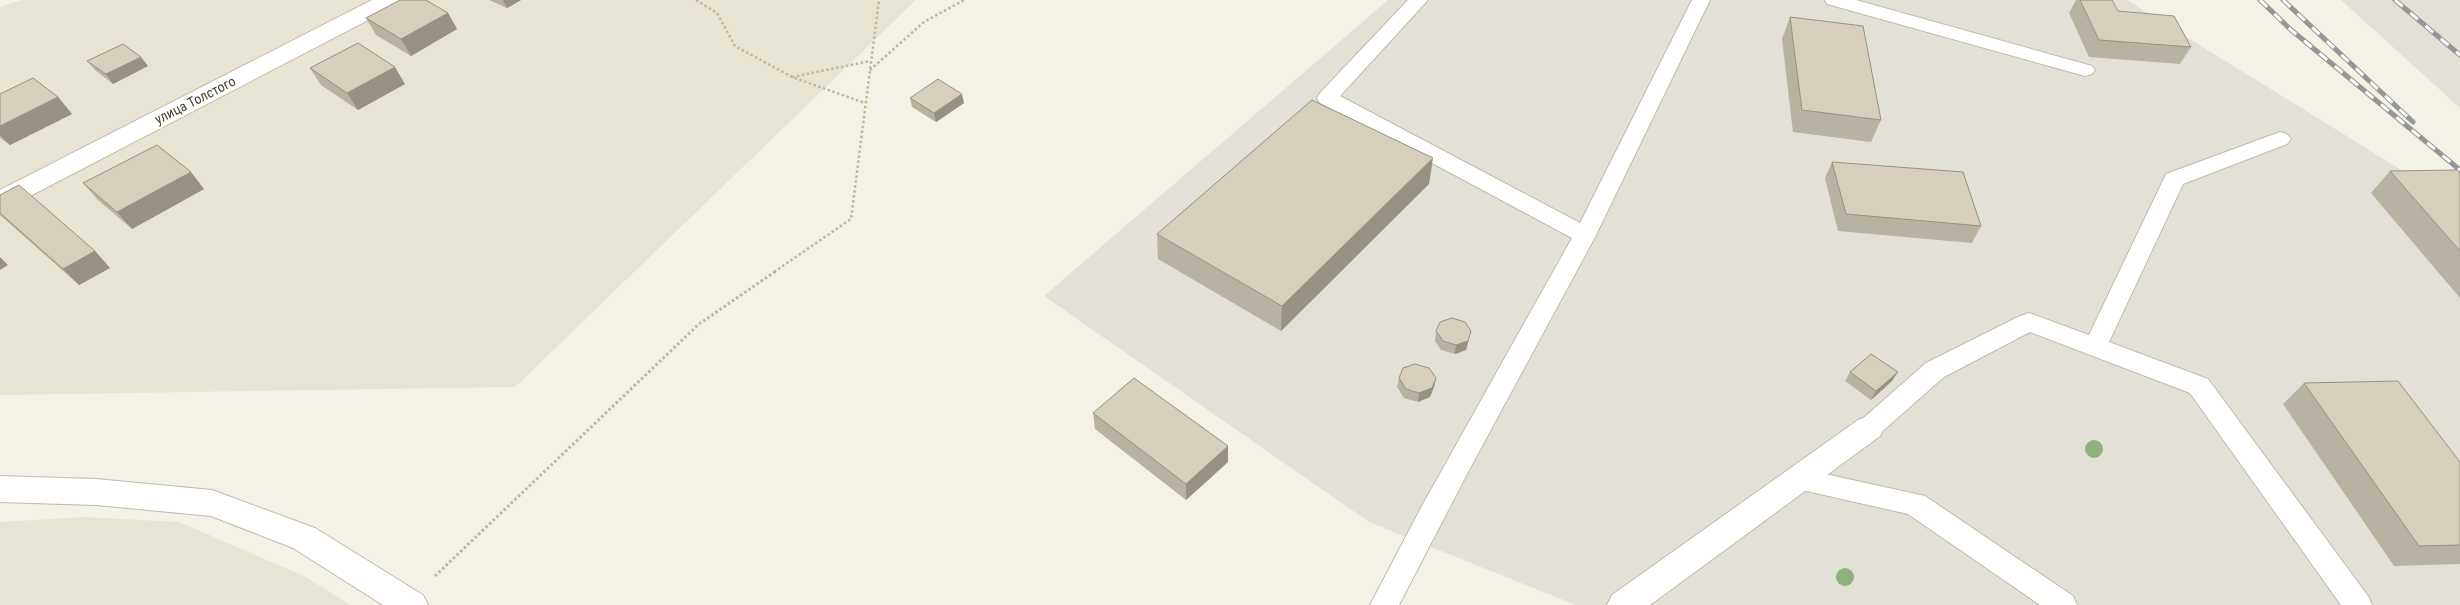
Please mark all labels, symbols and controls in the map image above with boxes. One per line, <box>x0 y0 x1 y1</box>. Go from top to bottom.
street label: улица Толстого <box>152 73 238 127</box>

